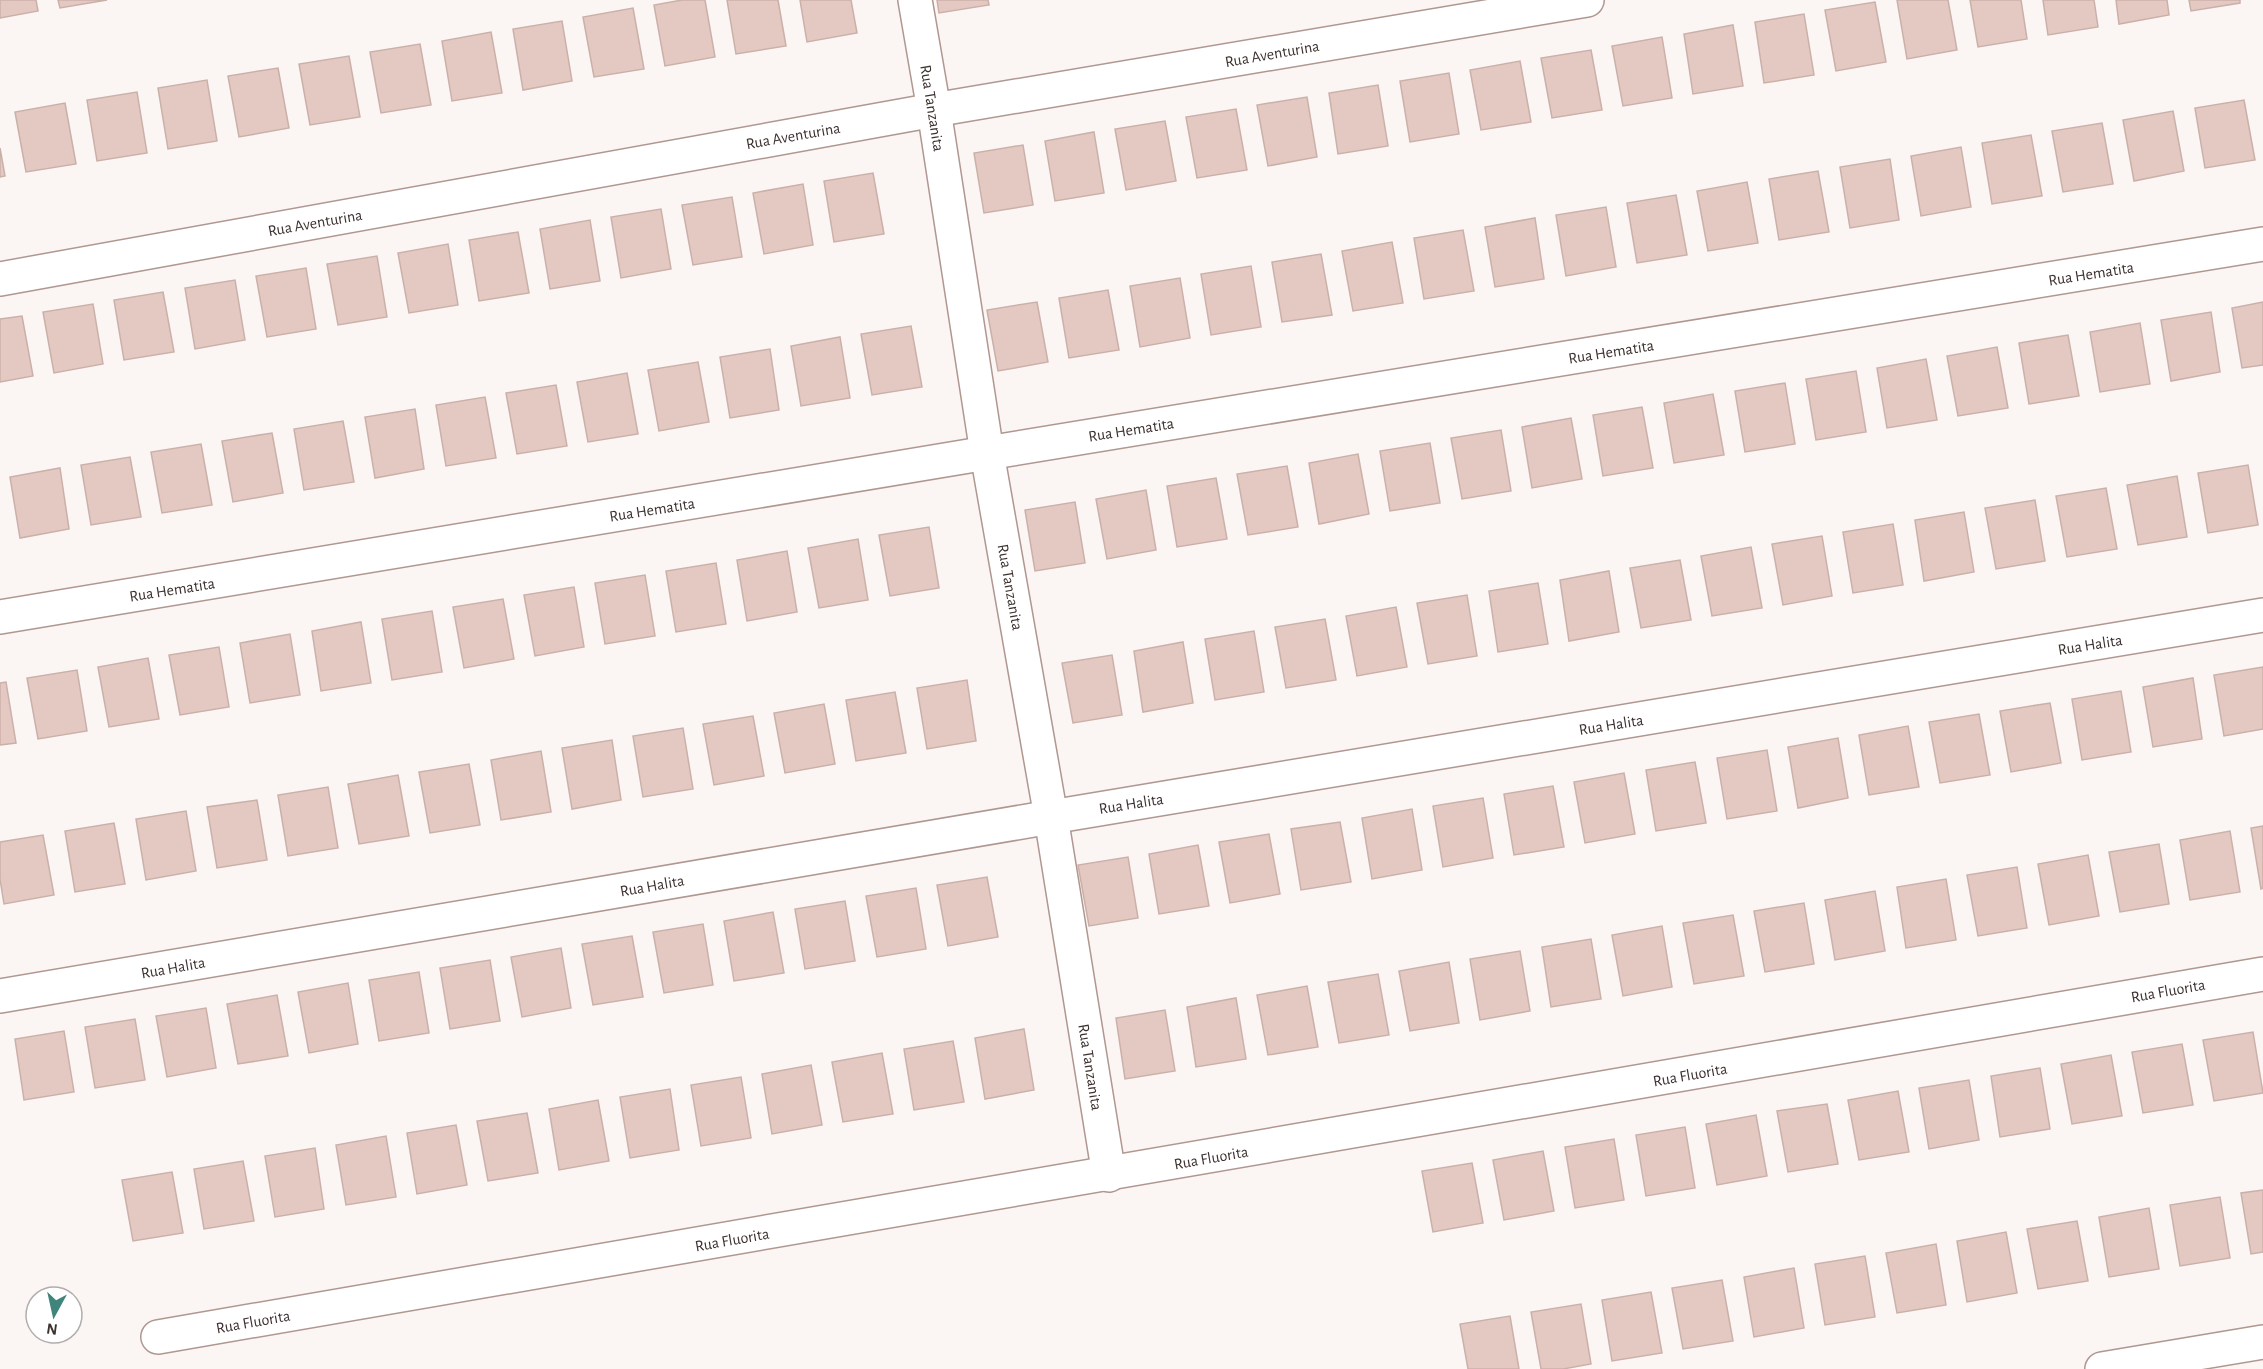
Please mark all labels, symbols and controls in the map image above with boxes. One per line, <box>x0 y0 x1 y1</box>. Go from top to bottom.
street label: Rua Aventurina <box>1224 38 1321 70</box>
street label: Rua Tanzanita <box>917 64 947 153</box>
street label: Rua Aventurina <box>745 120 842 152</box>
street label: Rua Aventurina <box>267 207 364 239</box>
street label: Rua Hematita <box>2047 259 2135 289</box>
street label: Rua Hematita <box>1567 337 1655 367</box>
street label: Rua Hematita <box>1087 415 1175 445</box>
street label: Rua Hematita <box>608 495 696 525</box>
street label: Rua Tanzanita <box>995 543 1025 632</box>
street label: Rua Hematita <box>128 575 216 605</box>
street label: Rua Halita <box>2057 632 2124 658</box>
street label: Rua Halita <box>1578 712 1645 738</box>
street label: Rua Halita <box>1098 791 1165 817</box>
street label: Rua Halita <box>619 872 686 900</box>
street label: Rua Halita <box>140 954 207 982</box>
street label: Rua Fluorita <box>2130 977 2207 1005</box>
street label: Rua Tanzanita <box>1075 1023 1105 1112</box>
street label: Rua Fluorita <box>1652 1061 1729 1089</box>
street label: Rua Fluorita <box>1173 1144 1250 1172</box>
street label: Rua Fluorita <box>694 1226 771 1254</box>
north arrow <box>24 1285 84 1345</box>
street label: Rua Fluorita <box>215 1308 292 1336</box>
text: N <box>45 1320 59 1338</box>

